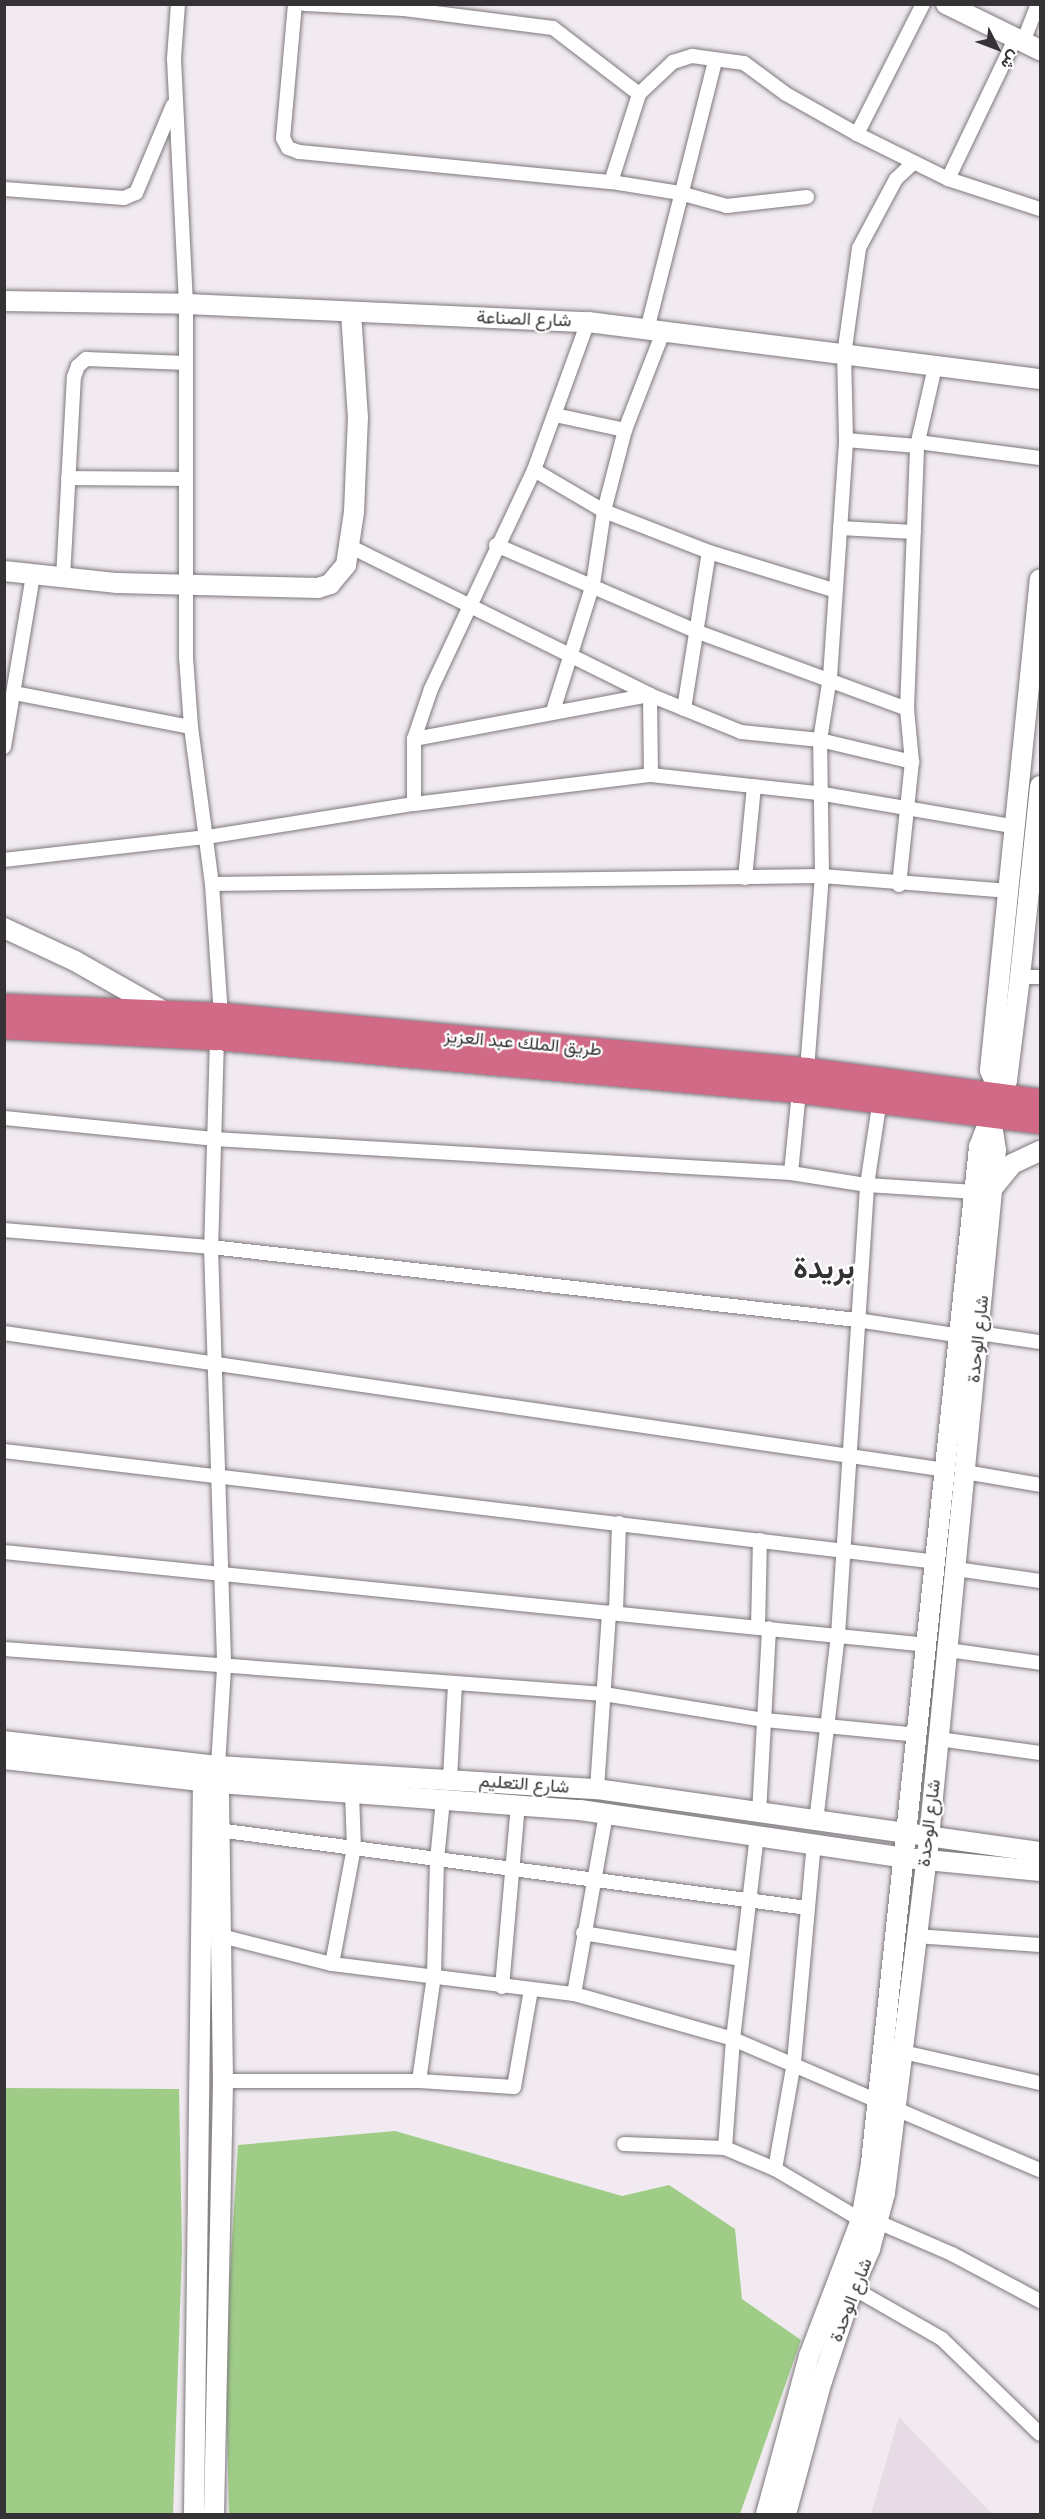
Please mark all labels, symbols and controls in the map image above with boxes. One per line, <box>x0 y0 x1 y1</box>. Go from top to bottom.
north arrow <box>967 18 1027 78</box>
text: ش <box>997 47 1024 74</box>
street label: شارع الصناعة <box>476 307 572 331</box>
street label: طريق الملك عبد العزيز <box>443 1025 603 1061</box>
district label: بريدة <box>793 1249 855 1285</box>
street label: شارع الوحدة <box>963 1294 993 1384</box>
street label: شارع التعليم <box>478 1770 570 1798</box>
street label: شارع الوحدة <box>913 1778 945 1868</box>
street label: شارع الوحدة <box>825 2255 877 2345</box>

